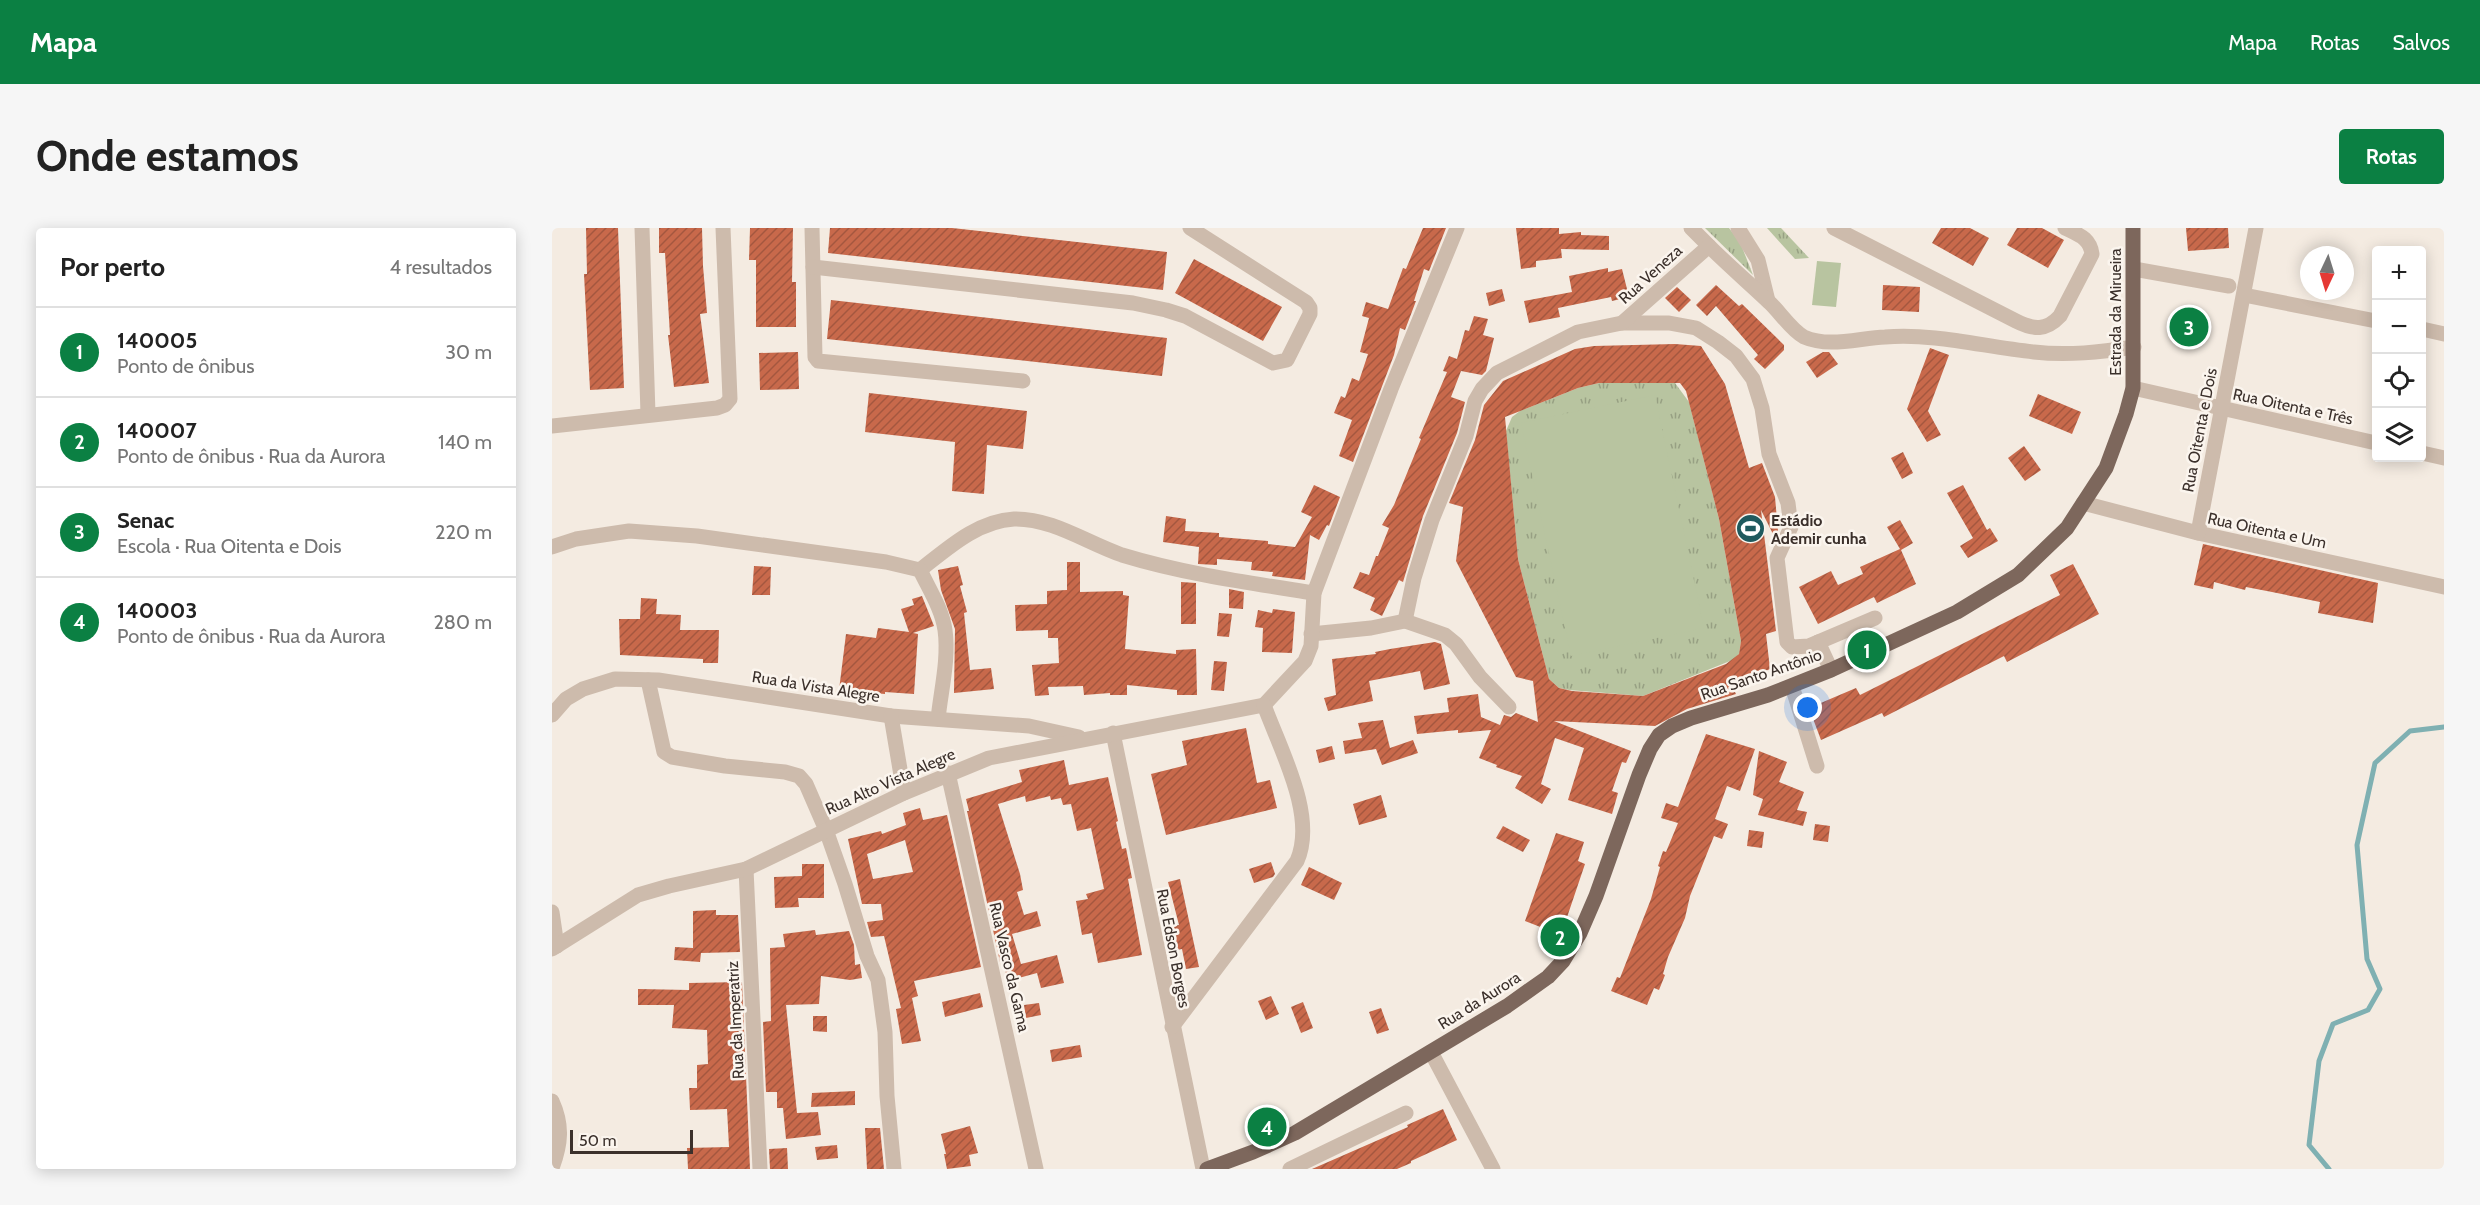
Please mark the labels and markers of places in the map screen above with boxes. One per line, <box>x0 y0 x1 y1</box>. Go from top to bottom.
pin: 3 <box>2170 304 2208 350</box>
place label: Estádio Ademir cunha <box>1771 511 1867 548</box>
sports icon: Estádio Ademir cunha <box>1734 513 1766 545</box>
pin: 1 <box>1848 628 1886 672</box>
pin: 2 <box>1540 914 1580 960</box>
pin: 4 <box>1248 1104 1286 1150</box>

